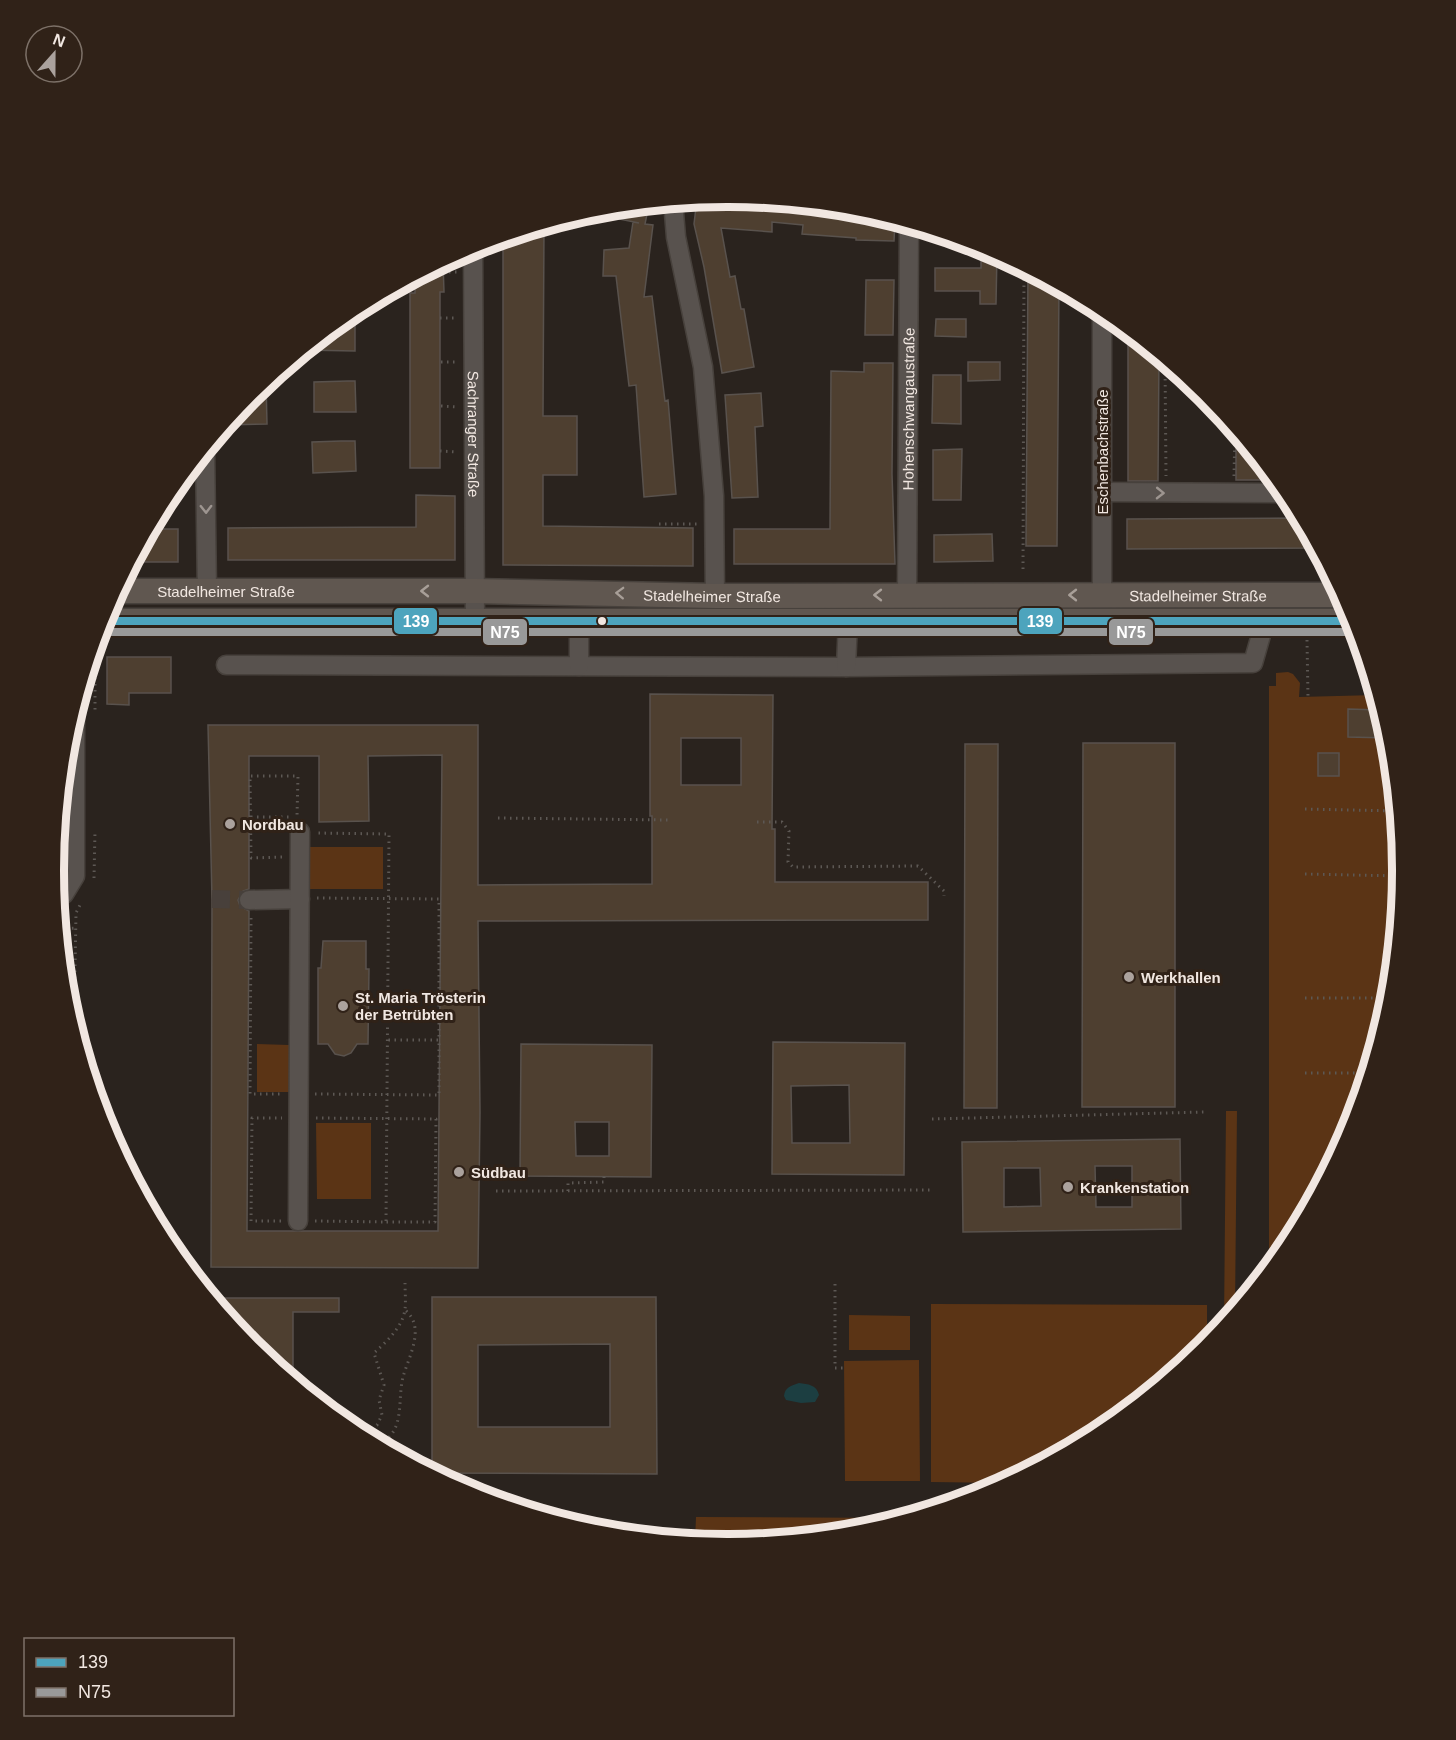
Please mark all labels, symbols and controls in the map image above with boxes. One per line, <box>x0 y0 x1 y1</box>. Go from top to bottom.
north arrow <box>24 24 84 84</box>
text: N <box>51 30 68 50</box>
street label: Hohenschwangaustraße <box>899 328 917 490</box>
street label: Sachranger Straße <box>465 371 483 497</box>
street label: Eschenbachstraße <box>1094 389 1111 515</box>
one-way arrow <box>1156 486 1165 499</box>
one-way arrow <box>200 504 212 513</box>
street label: Stadelheimer Straße <box>157 583 295 600</box>
one-way arrow <box>421 585 430 597</box>
street label: Stadelheimer Straße <box>643 586 781 605</box>
one-way arrow <box>616 587 625 599</box>
street label: Stadelheimer Straße <box>1129 587 1267 604</box>
one-way arrow <box>874 589 883 601</box>
one-way arrow <box>1069 589 1078 601</box>
line badge: 139 <box>393 607 438 635</box>
line badge: 139 <box>1018 607 1063 635</box>
text: 139 <box>403 613 429 630</box>
text: 139 <box>1027 613 1053 630</box>
unlabelled marker <box>596 615 608 627</box>
line badge: N75 <box>482 618 528 646</box>
line badge: N75 <box>1108 618 1154 646</box>
text: N75 <box>490 624 520 641</box>
text: N75 <box>1116 624 1146 641</box>
place label: Nordbau <box>242 816 304 833</box>
marker: Nordbau <box>223 817 237 831</box>
place label: Werkhallen <box>1141 969 1221 986</box>
marker: Werkhallen <box>1122 970 1136 984</box>
place label: St. Maria Trösterin der Betrübten <box>355 989 486 1023</box>
marker: St. Maria Trösterin der Betrübten <box>336 999 350 1013</box>
place label: Südbau <box>471 1164 526 1181</box>
marker: Südbau <box>452 1165 466 1179</box>
place label: Krankenstation <box>1080 1179 1189 1196</box>
marker: Krankenstation <box>1061 1180 1075 1194</box>
legend <box>24 1638 234 1716</box>
text: 139 <box>78 1652 108 1672</box>
text: N75 <box>78 1682 111 1702</box>

